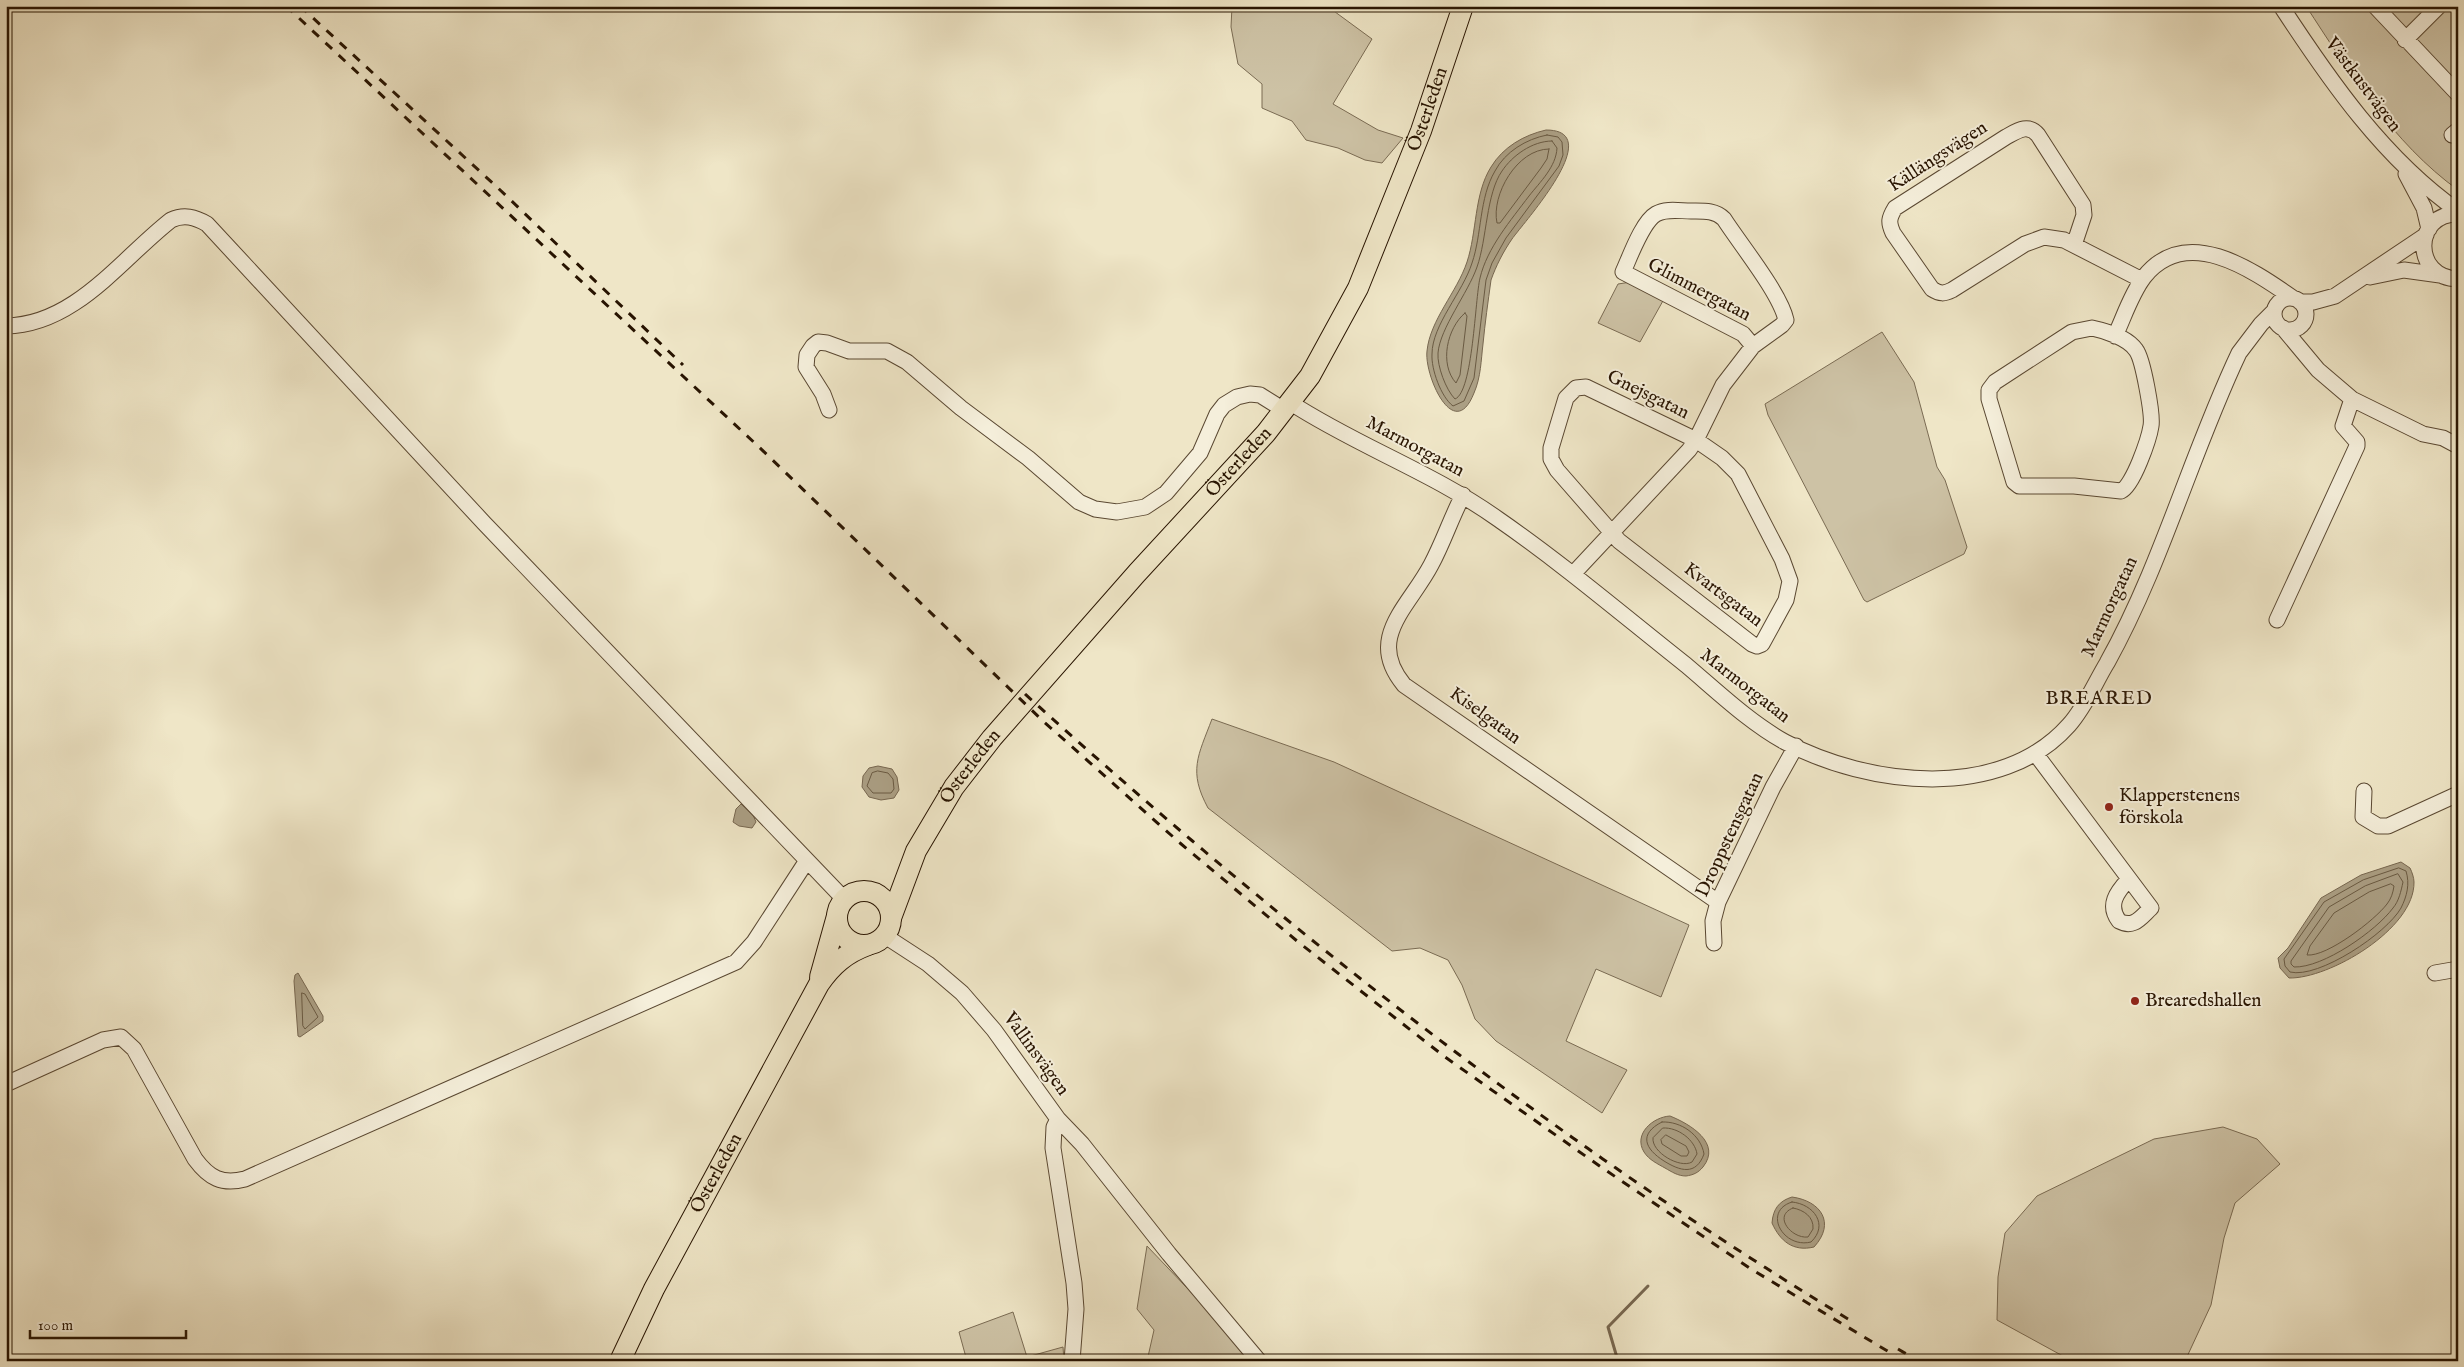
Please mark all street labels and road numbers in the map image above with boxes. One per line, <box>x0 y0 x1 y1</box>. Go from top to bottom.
street label: Västkustvägen <box>2319 32 2407 137</box>
street label: Österleden <box>1402 64 1454 155</box>
street label: Källängsvägen <box>1884 116 1992 198</box>
street label: Glimmergatan <box>1643 253 1755 327</box>
street label: Gnejsgatan <box>1603 365 1693 425</box>
street label: Marmorgatan <box>1362 411 1468 483</box>
street label: Österleden <box>1200 422 1277 503</box>
street label: Marmorgatan <box>2076 553 2144 661</box>
street label: Kvartsgatan <box>1678 557 1768 633</box>
street label: Marmorgatan <box>1695 643 1795 729</box>
street label: Kiselgatan <box>1444 682 1526 750</box>
street label: Österleden <box>935 724 1006 808</box>
street label: Droppstensgatan <box>1691 769 1769 901</box>
street label: Vallinsvägen <box>997 1007 1074 1100</box>
street label: Österleden <box>685 1129 748 1218</box>

